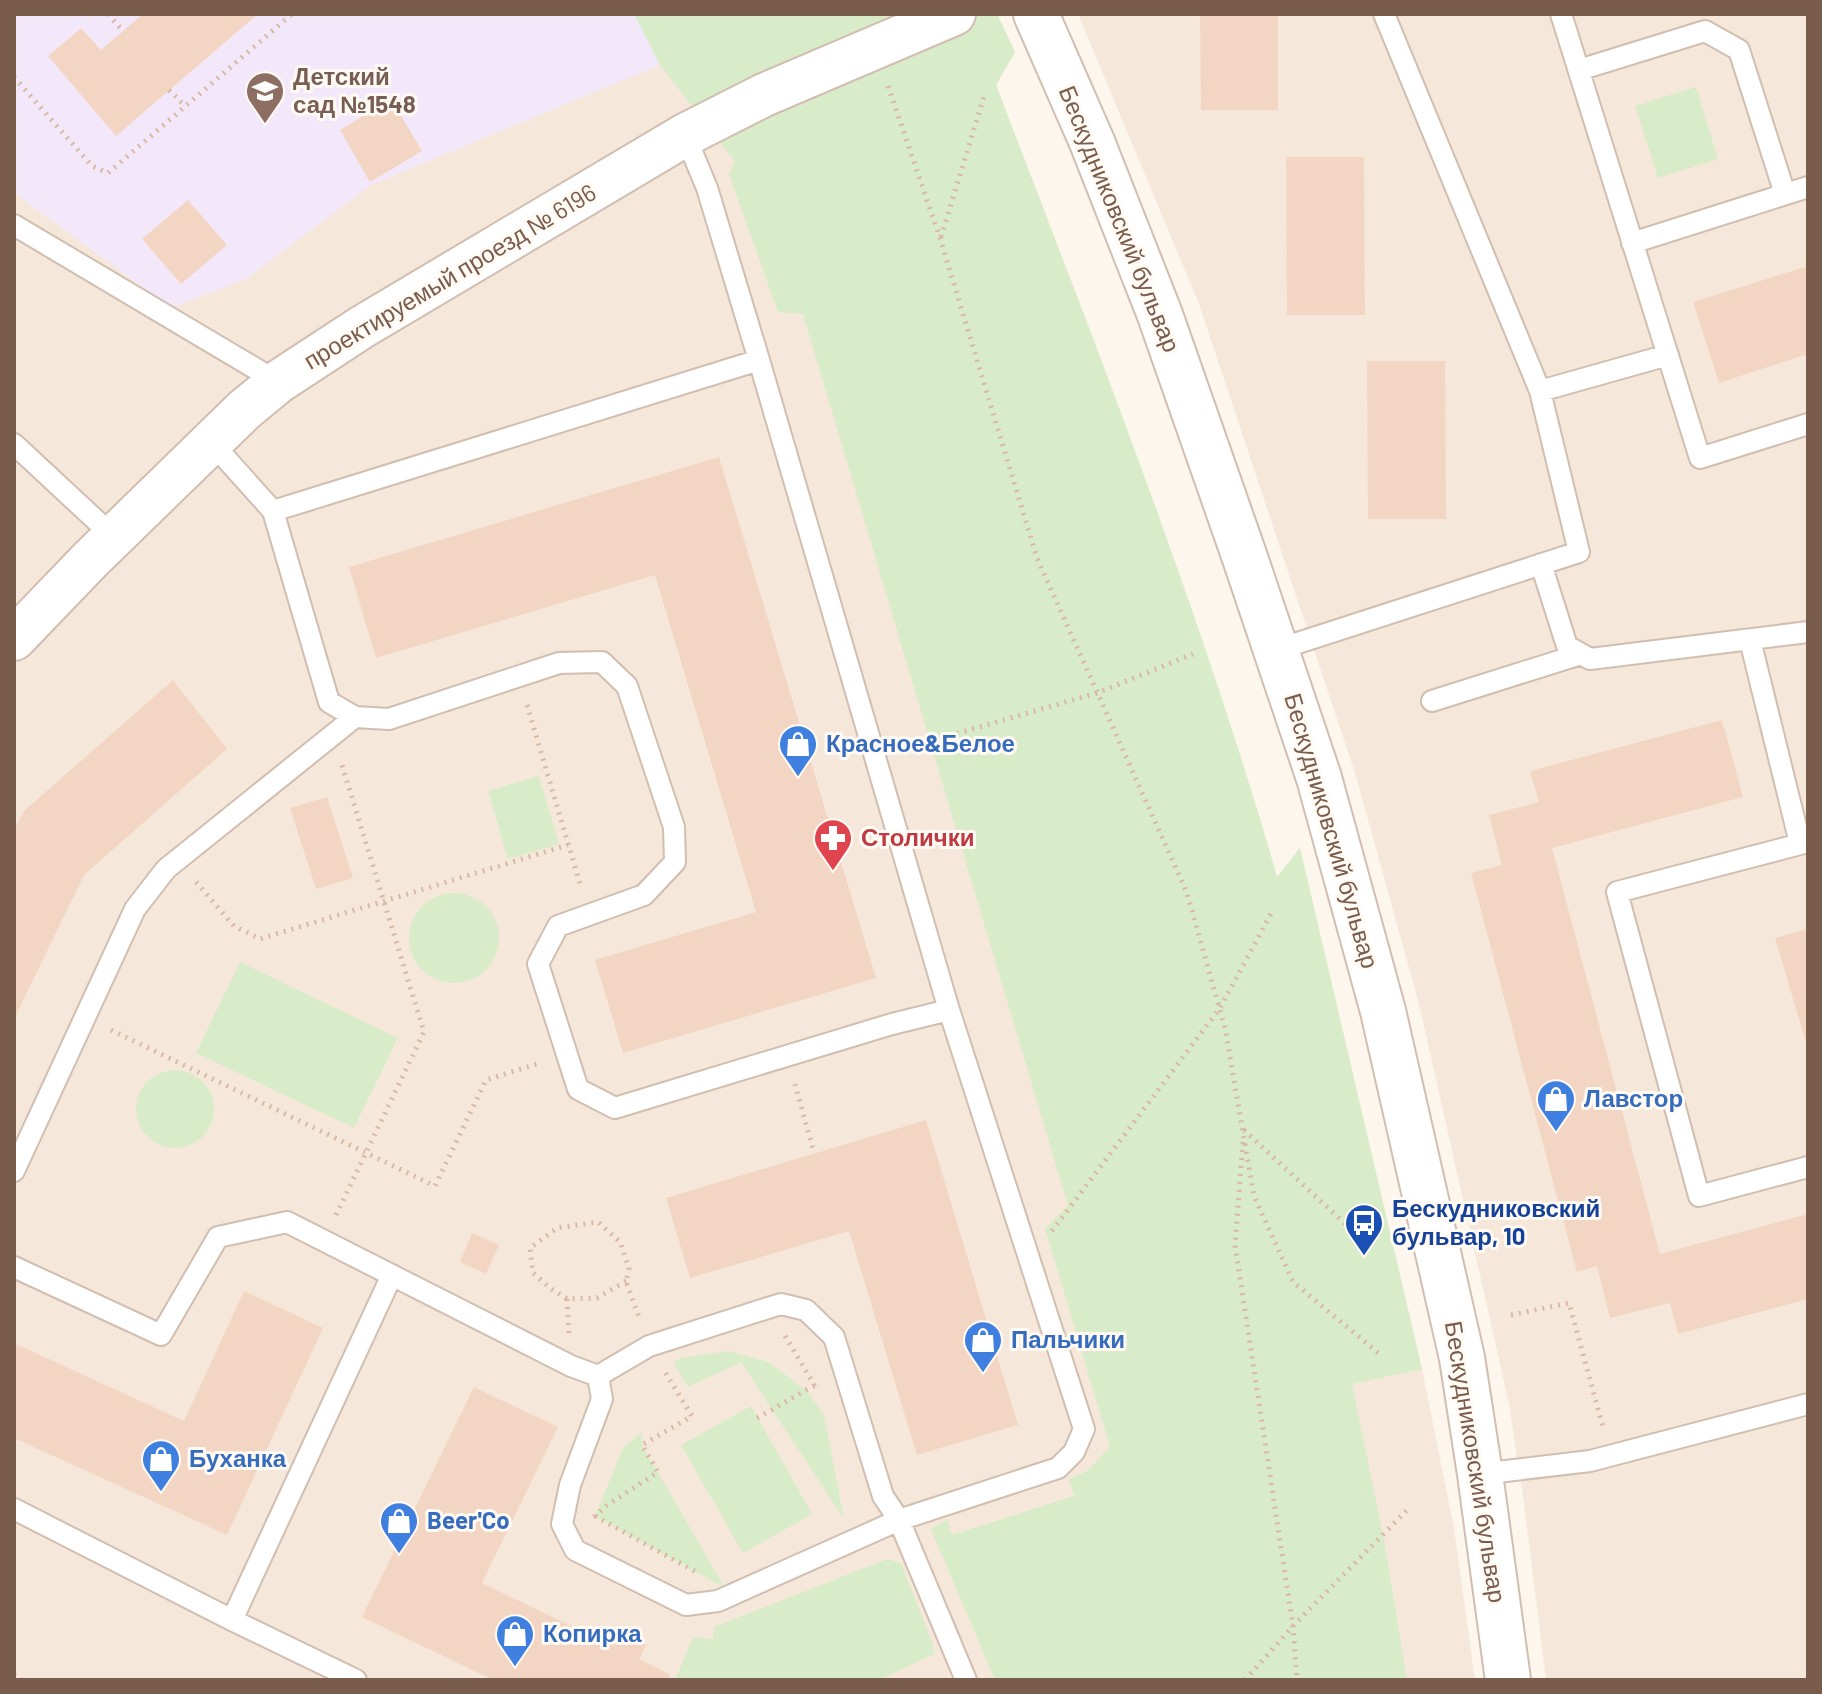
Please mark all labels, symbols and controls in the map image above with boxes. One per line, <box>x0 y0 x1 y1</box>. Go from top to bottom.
place label: Детский сад №1548 <box>293 61 416 118</box>
school or university icon: Детский сад №1548 <box>244 70 286 125</box>
street label: Бескудниковский бульвар <box>1054 81 1187 356</box>
street label: проектируемый проезд № 6196 <box>298 177 601 375</box>
street label: Бескудниковский бульвар <box>1279 690 1386 971</box>
shop icon: Красное&Белое <box>777 723 819 778</box>
place label: Красное&Белое <box>826 728 1015 757</box>
pharmacy icon: Столички <box>812 817 854 872</box>
place label: Столички <box>861 822 975 851</box>
shop icon: Лавстор <box>1535 1078 1577 1133</box>
place label: Лавстор <box>1584 1083 1683 1112</box>
place label: Бескудниковский бульвар, 10 <box>1392 1193 1600 1250</box>
bus stop icon: Бескудниковский бульвар, 10 <box>1343 1202 1385 1257</box>
shop icon: Пальчики <box>962 1319 1004 1374</box>
street label: Бескудниковский бульвар <box>1440 1319 1513 1605</box>
place label: Пальчики <box>1011 1324 1125 1353</box>
shop icon: Буханка <box>140 1438 182 1493</box>
place label: Буханка <box>189 1443 287 1472</box>
shop icon: Beer'Co <box>378 1500 420 1555</box>
place label: Beer'Co <box>427 1505 510 1534</box>
shop icon: Копирка <box>494 1613 536 1668</box>
place label: Копирка <box>543 1618 642 1647</box>

